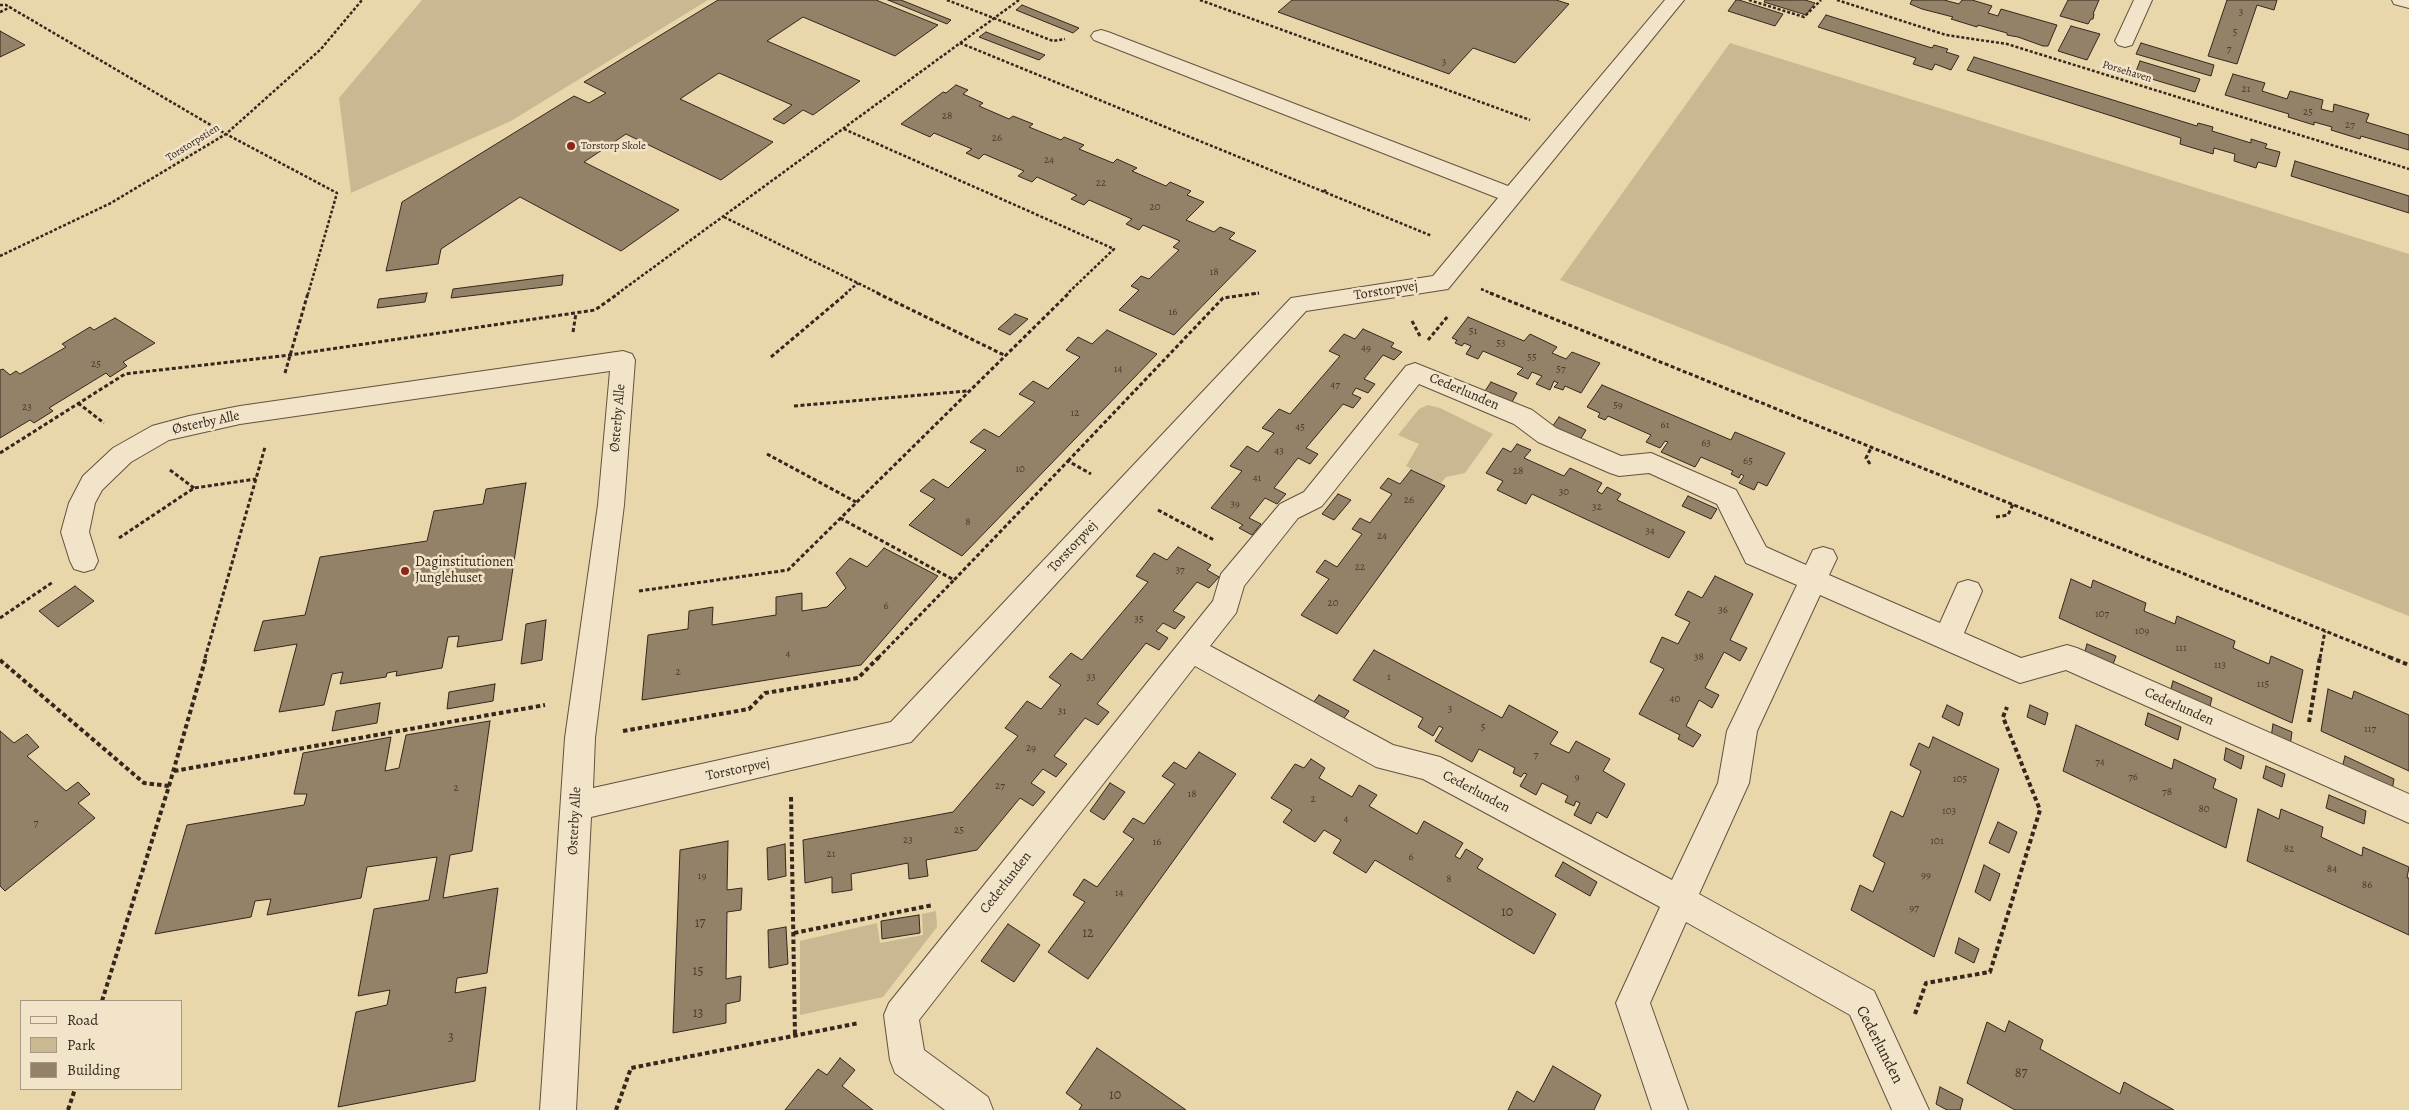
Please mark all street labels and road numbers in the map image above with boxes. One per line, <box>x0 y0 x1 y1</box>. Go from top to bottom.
street label: Porsehaven <box>2101 58 2153 86</box>
street label: Torstorpstien <box>164 121 222 165</box>
street label: Torstorpvej <box>1353 278 1419 304</box>
street label: Cederlunden <box>1427 370 1501 414</box>
street label: Østerby Alle <box>607 383 629 453</box>
street label: Østerby Alle <box>171 408 241 438</box>
street label: Torstorpvej <box>1045 518 1101 576</box>
street label: Cederlunden <box>2142 684 2216 730</box>
street label: Torstorpvej <box>705 755 771 785</box>
street label: Cederlunden <box>1439 767 1513 817</box>
street label: Østerby Alle <box>565 786 585 856</box>
street label: Cederlunden <box>977 849 1035 917</box>
street label: Cederlunden <box>1851 1003 1907 1087</box>

